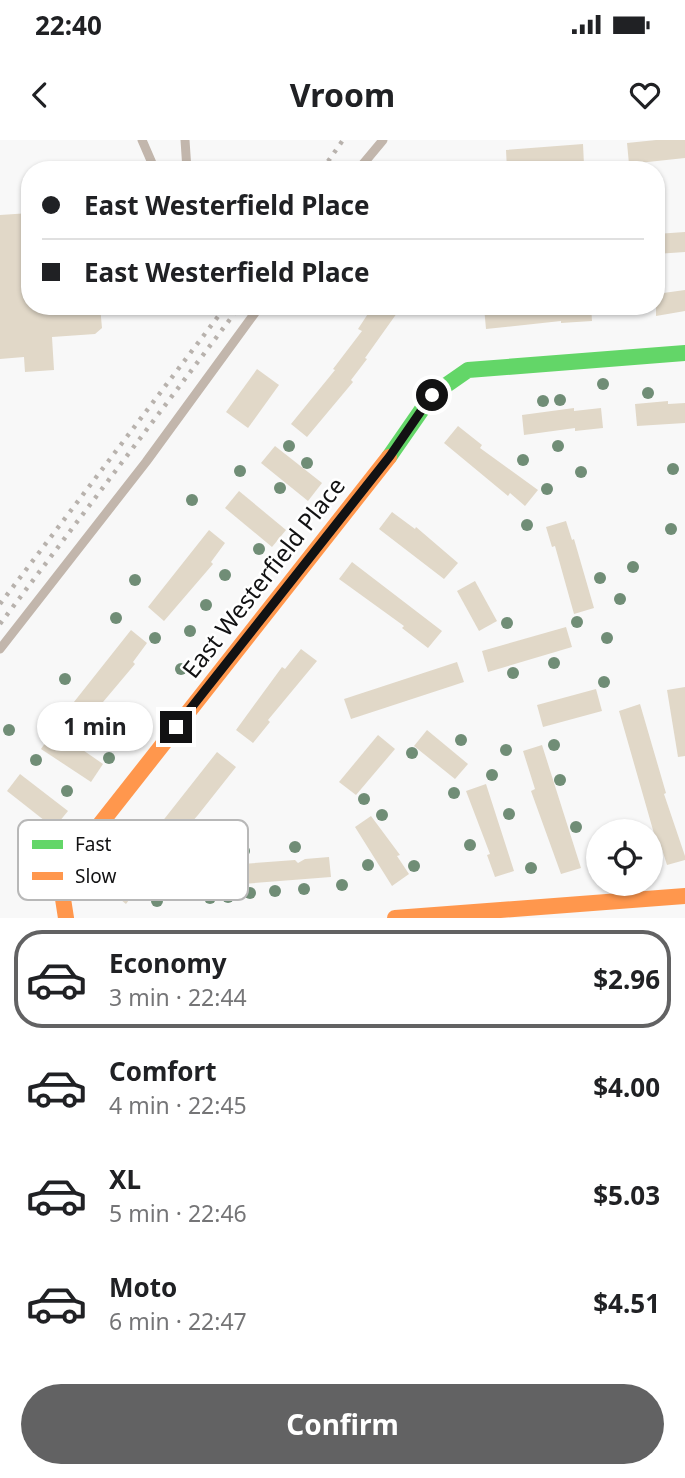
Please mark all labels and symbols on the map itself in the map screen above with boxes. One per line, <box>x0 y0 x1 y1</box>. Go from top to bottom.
route start <box>416 379 448 411</box>
street label: East Westerfield Place <box>174 470 352 684</box>
callout: 1 min <box>36 702 152 752</box>
route end <box>160 711 192 743</box>
legend <box>18 820 248 900</box>
text: Fast <box>75 831 112 857</box>
text: Slow <box>75 863 116 889</box>

